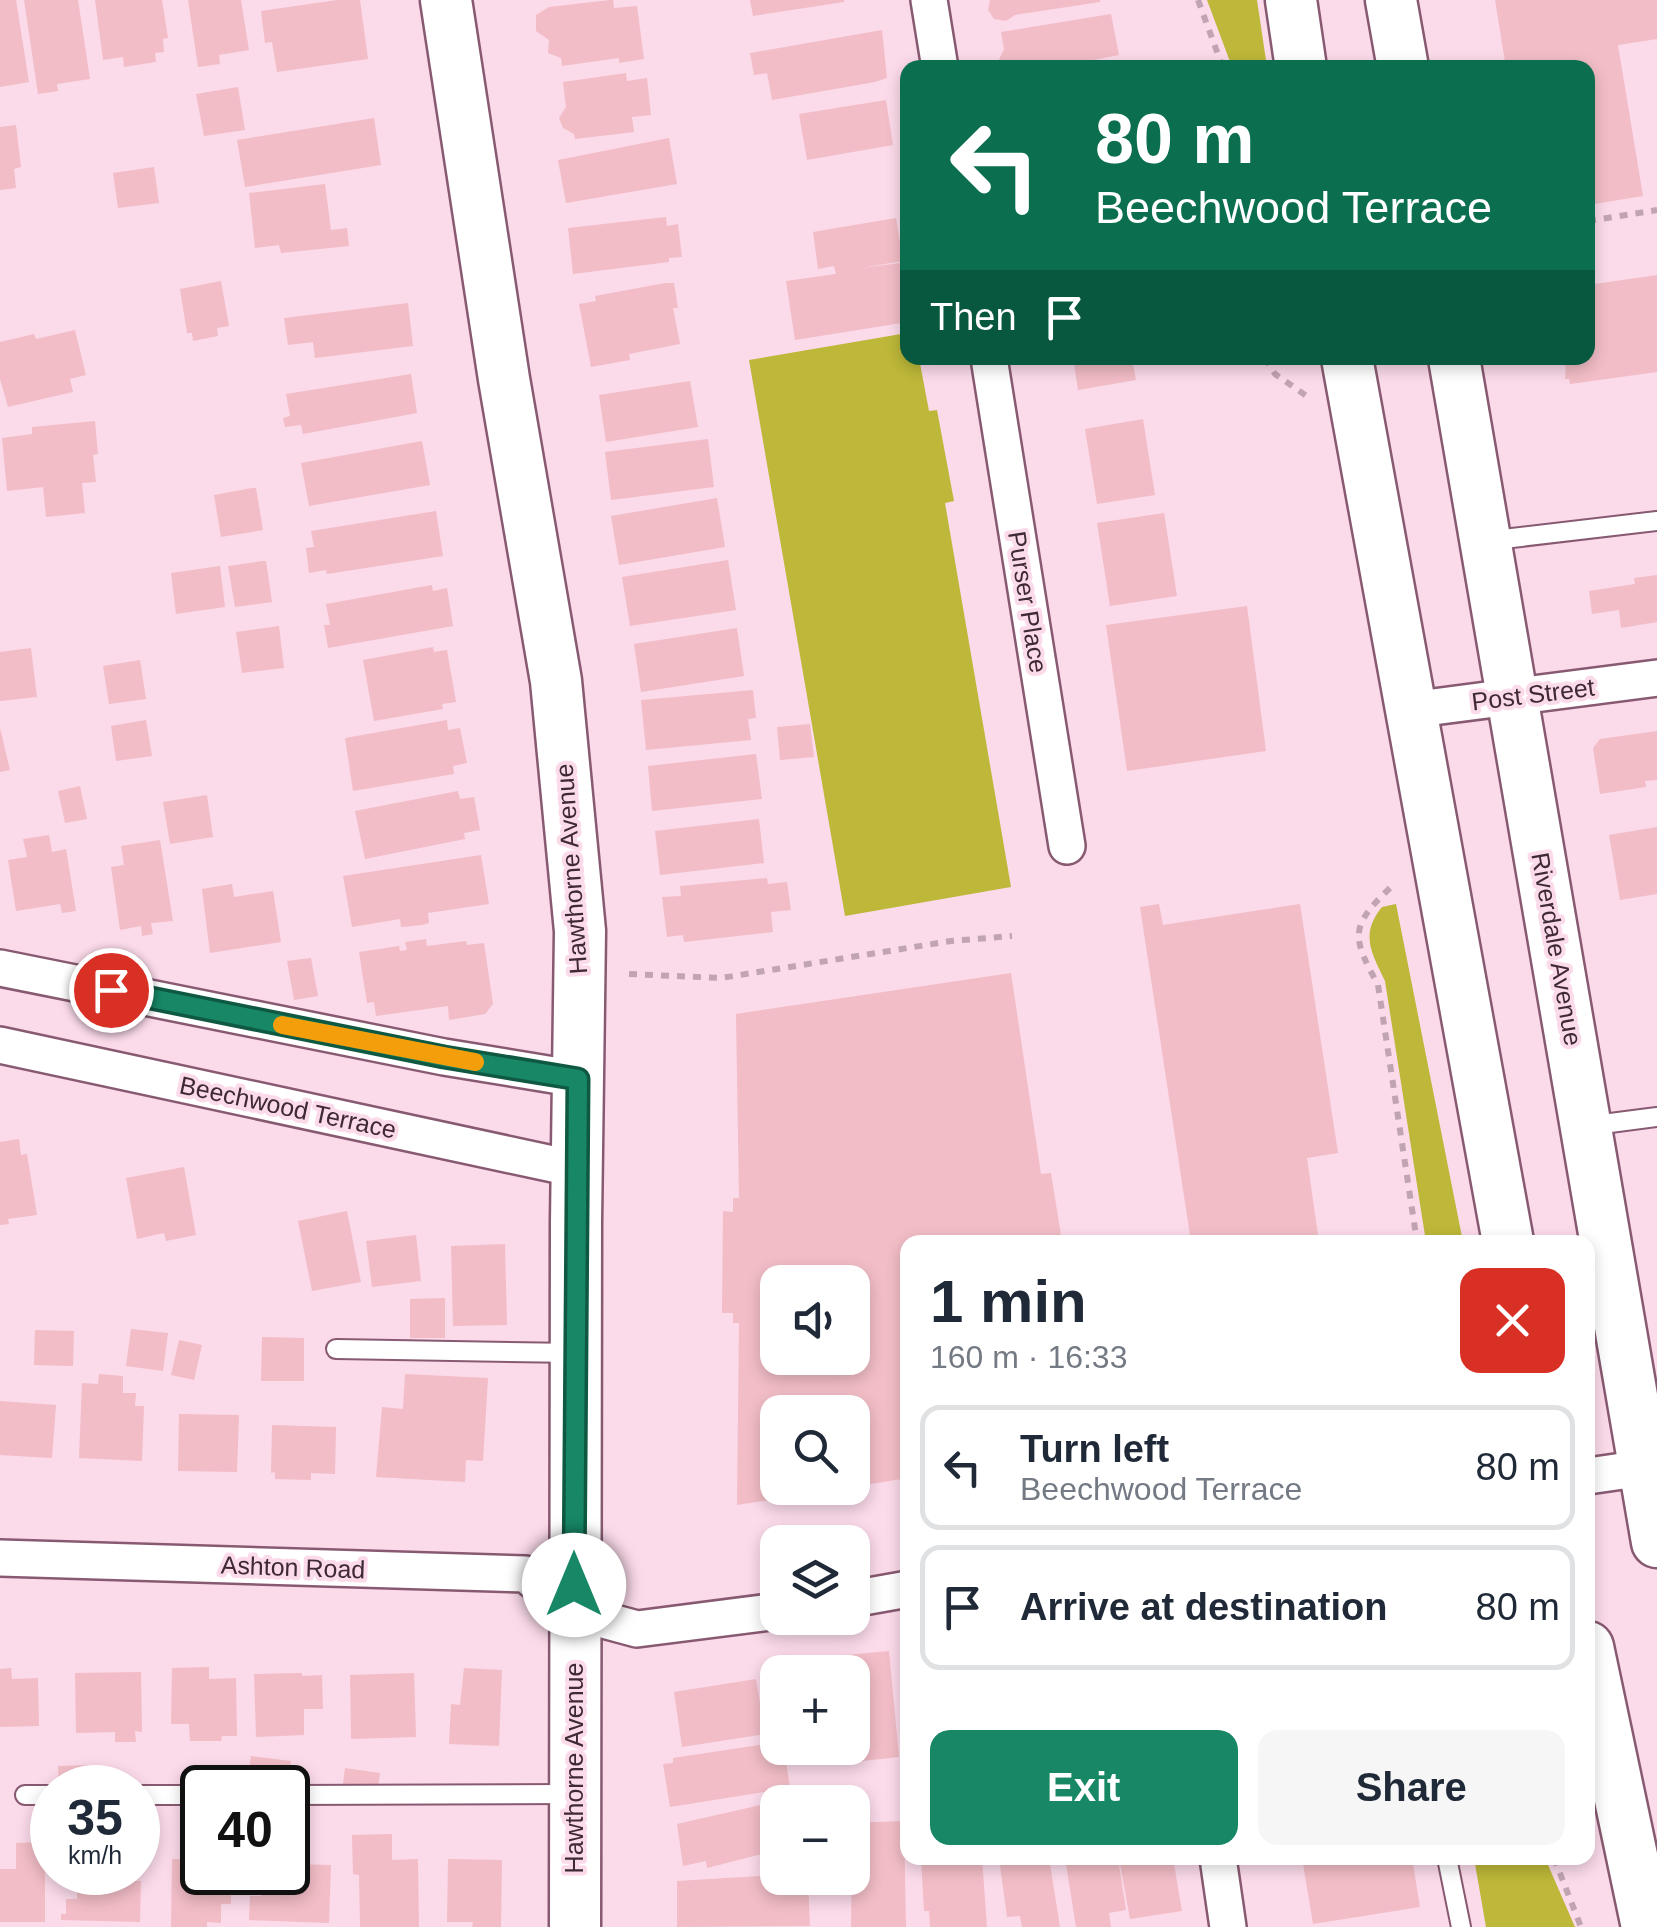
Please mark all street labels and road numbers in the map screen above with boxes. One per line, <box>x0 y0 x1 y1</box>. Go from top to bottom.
street label: Purser Place <box>1003 529 1053 675</box>
street label: Post Street <box>1470 673 1596 715</box>
street label: Hawthorne Avenue <box>550 763 592 975</box>
street label: Riverdale Avenue <box>1526 850 1588 1048</box>
street label: Beechwood Terrace <box>177 1070 399 1144</box>
street label: Ashton Road <box>220 1550 366 1584</box>
street label: Hawthorne Avenue <box>560 1663 588 1873</box>

